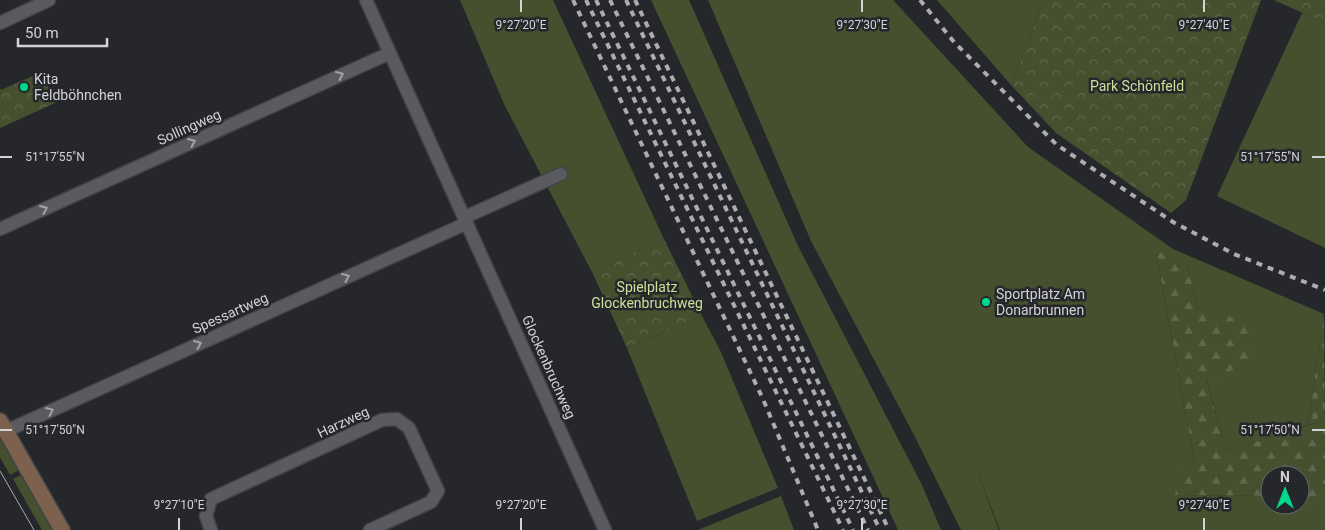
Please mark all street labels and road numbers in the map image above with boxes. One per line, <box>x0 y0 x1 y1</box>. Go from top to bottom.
street label: Sollingweg <box>155 106 223 148</box>
street label: Spessartweg <box>190 289 270 337</box>
street label: Glockenbruchweg <box>519 313 579 421</box>
street label: Harzweg <box>315 403 371 441</box>

